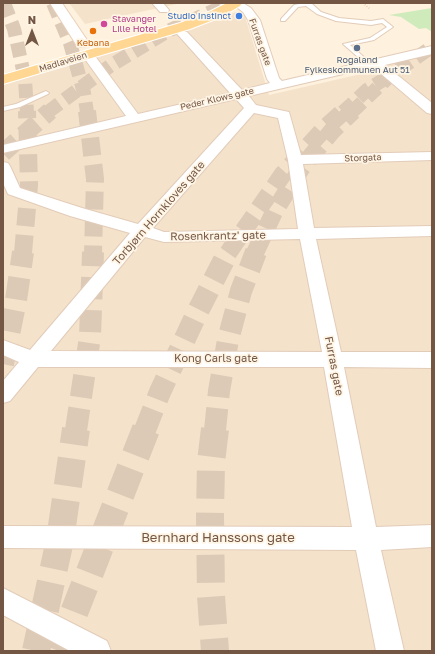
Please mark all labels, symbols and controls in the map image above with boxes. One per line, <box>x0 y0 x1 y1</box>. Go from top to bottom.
place label: Studio Instinct <box>168 11 231 21</box>
marker: Studio Instinct <box>234 11 244 21</box>
north arrow <box>12 12 52 52</box>
text: N <box>28 13 36 26</box>
place label: Stavanger Lille Hotel <box>112 14 157 35</box>
street label: Furras gate <box>247 17 273 67</box>
marker: Stavanger Lille Hotel <box>99 19 109 29</box>
marker: Kebana <box>88 26 98 36</box>
place label: Kebana <box>77 38 109 48</box>
marker: Rogaland Fylkeskommunen Aut 51 <box>352 43 362 53</box>
street label: Madlaveien <box>38 50 88 74</box>
place label: Rogaland Fylkeskommunen Aut 51 <box>304 55 410 76</box>
street label: Peder Klows gate <box>179 85 255 113</box>
street label: Storgata <box>344 152 382 164</box>
street label: Torbjørn Hornkloves gate <box>110 158 208 268</box>
street label: Rosenkrantz' gate <box>170 229 266 243</box>
street label: Furras gate <box>322 335 346 397</box>
street label: Kong Carls gate <box>174 352 258 366</box>
street label: Bernhard Hanssons gate <box>141 530 295 546</box>

